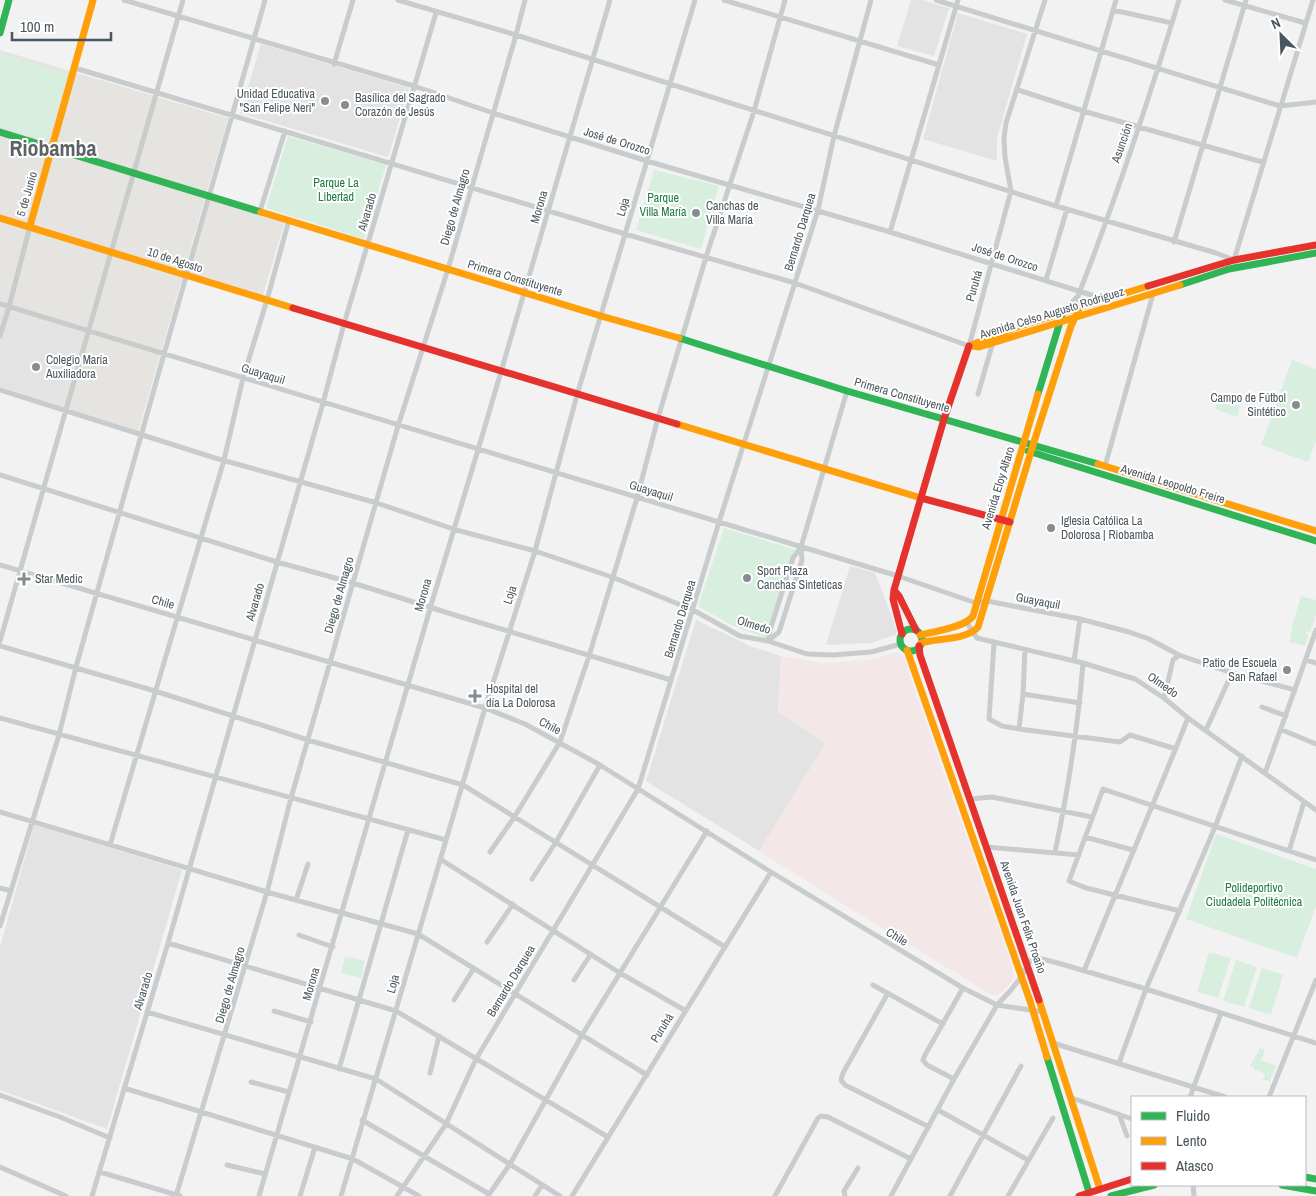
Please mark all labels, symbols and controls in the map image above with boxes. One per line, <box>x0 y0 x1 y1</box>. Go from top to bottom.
scale bar <box>12 10 111 42</box>
north arrow <box>1256 10 1306 60</box>
text: N <box>1268 13 1283 33</box>
text: 100 m <box>20 16 54 37</box>
place label: Unidad Educativa "San Felipe Neri" <box>237 86 316 116</box>
place label: Basílica del Sagrado Corazón de Jesús <box>355 90 446 120</box>
marker: Unidad Educativa "San Felipe Neri" <box>319 95 331 107</box>
marker: Basílica del Sagrado Corazón de Jesús <box>339 99 351 111</box>
street label: Asunción <box>1107 121 1136 166</box>
street label: José de Orozco <box>582 123 652 159</box>
district label: Riobamba <box>9 133 97 163</box>
street label: Diego de Almagro <box>436 167 474 247</box>
street label: 5 de Junio <box>13 170 41 218</box>
park label: Parque La Libertad <box>313 175 359 205</box>
street label: Morona <box>527 188 551 225</box>
park label: Parque Villa María <box>640 190 687 220</box>
street label: Bernardo Darquea <box>781 190 820 273</box>
street label: Alvarado <box>354 191 380 234</box>
street label: Loja <box>613 195 633 218</box>
place label: Canchas de Villa María <box>706 198 759 228</box>
marker: Canchas de Villa María <box>690 207 702 219</box>
street label: José de Orozco <box>970 239 1040 275</box>
street label: 10 de Agosto <box>145 244 205 276</box>
street label: Primera Constituyente <box>466 256 564 300</box>
street label: Puruhá <box>962 268 986 303</box>
street label: Avenida Celso Augusto Rodriguez <box>977 283 1126 343</box>
place label: Colegio María Auxiliadora <box>45 352 108 382</box>
street label: Guayaquil <box>239 360 287 388</box>
marker: Colegio María Auxiliadora <box>30 361 42 373</box>
street label: Primera Constituyente <box>852 374 952 416</box>
place label: Campo de Fútbol Sintético <box>1211 390 1286 420</box>
marker: Campo de Fútbol Sintético <box>1290 399 1302 411</box>
street label: Avenida Eloy Alfaro <box>978 445 1018 532</box>
street label: Avenida Leopoldo Freire <box>1118 460 1227 507</box>
street label: Guayaquil <box>627 477 675 505</box>
place label: Iglesia Católica La Dolorosa | Riobamba <box>1061 513 1154 543</box>
marker: Iglesia Católica La Dolorosa | Riobamba <box>1045 522 1057 534</box>
street label: Diego de Almagro <box>320 555 358 635</box>
place label: Sport Plaza Canchas Sinteticas <box>757 563 842 593</box>
place label: Star Medic <box>35 571 83 587</box>
marker: Star Medic <box>17 572 31 586</box>
marker: Sport Plaza Canchas Sinteticas <box>741 572 753 584</box>
street label: Morona <box>411 576 435 613</box>
street label: Bernardo Darquea <box>661 577 700 660</box>
street label: Alvarado <box>242 581 268 624</box>
street label: Loja <box>500 583 521 606</box>
street label: Guayaquil <box>1014 589 1062 613</box>
street label: Chile <box>150 591 176 613</box>
street label: Olmedo <box>735 612 773 638</box>
place label: Patio de Escuela San Rafael <box>1203 655 1278 685</box>
marker: Patio de Escuela San Rafael <box>1281 664 1293 676</box>
street label: Olmedo <box>1144 669 1182 701</box>
place label: Hospital del día La Dolorosa <box>486 681 556 711</box>
marker: Hospital del día La Dolorosa <box>468 689 482 703</box>
street label: Chile <box>536 714 564 738</box>
street label: Avenida Juan Felix Proaño <box>996 858 1050 975</box>
park label: Polideportivo Ciudadela Politécnica <box>1206 880 1303 910</box>
street label: Chile <box>883 924 911 950</box>
street label: Bernardo Darquea <box>483 942 539 1020</box>
street label: Diego de Almagro <box>211 945 249 1025</box>
street label: Morona <box>299 965 323 1002</box>
street label: Alvarado <box>129 970 156 1013</box>
street label: Loja <box>383 972 403 995</box>
street label: Puruhá <box>647 1010 677 1046</box>
legend <box>1131 1096 1306 1186</box>
text: Fluido <box>1176 1105 1210 1126</box>
text: Lento <box>1176 1130 1207 1151</box>
text: Atasco <box>1175 1155 1214 1176</box>

